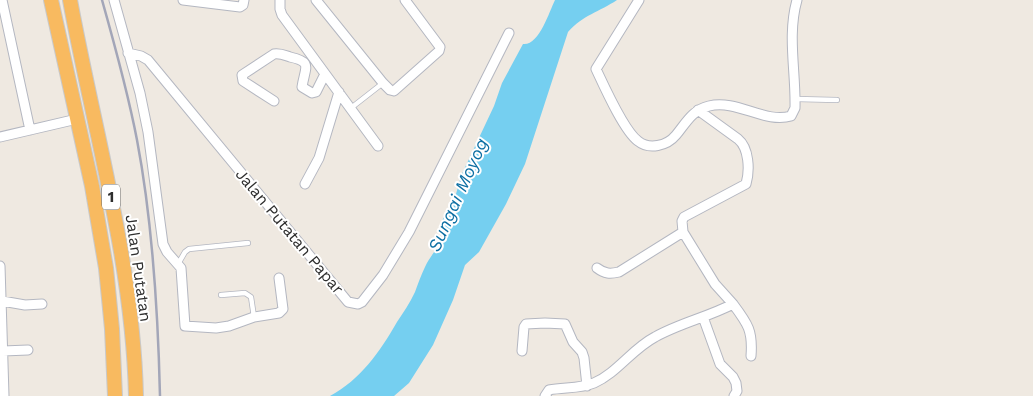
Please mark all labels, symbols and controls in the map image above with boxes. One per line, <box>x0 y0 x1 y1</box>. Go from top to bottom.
water label: Sungai Moyog <box>423 135 492 255</box>
street label: Jalan Putatan Papar <box>232 165 348 298</box>
road number: 1 <box>102 184 120 210</box>
street label: Jalan Putatan <box>122 213 155 323</box>

